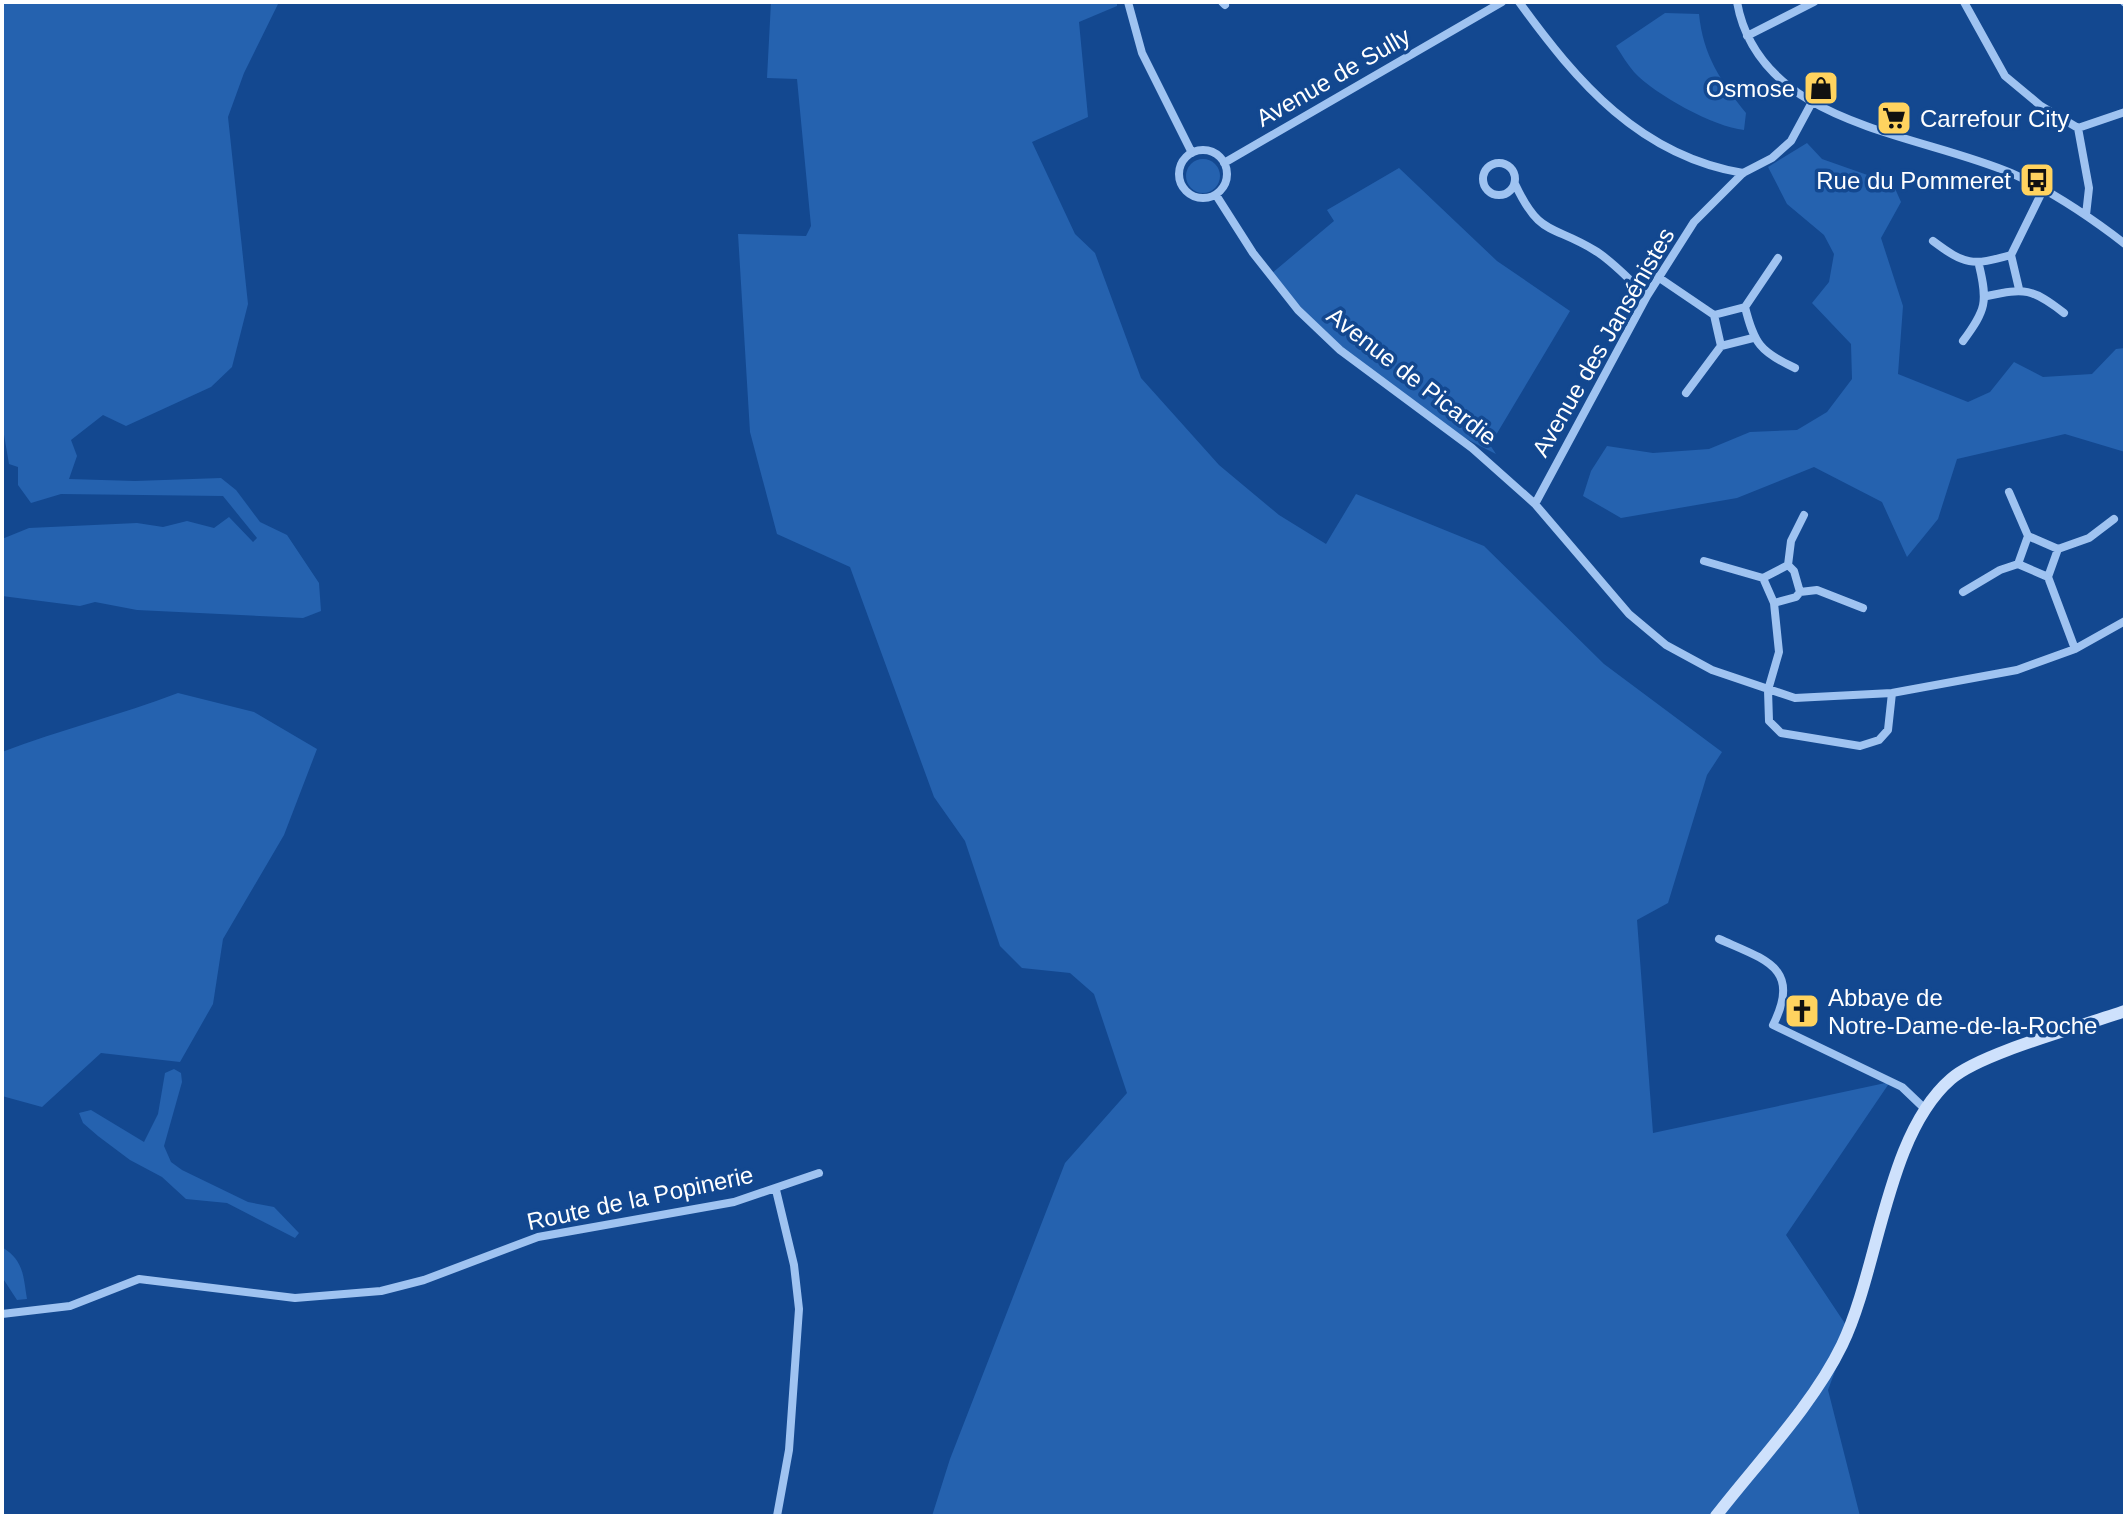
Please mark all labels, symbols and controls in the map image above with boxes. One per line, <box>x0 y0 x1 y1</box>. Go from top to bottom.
street label: Avenue de Sully <box>1251 22 1415 132</box>
shop icon: Osmose <box>1802 69 1840 107</box>
place label: Osmose <box>1706 75 1795 102</box>
supermarket icon: Carrefour City <box>1875 99 1913 137</box>
place label: Carrefour City <box>1920 105 2069 132</box>
bus stop icon: Rue du Pommeret <box>2018 161 2056 199</box>
place label: Rue du Pommeret <box>1816 167 2011 194</box>
street label: Avenue des Jansénistes <box>1526 223 1680 461</box>
street label: Avenue de Picardie <box>1322 301 1502 451</box>
place label: Abbaye de Notre-Dame-de-la-Roche <box>1828 984 2097 1039</box>
church icon: Abbaye de Notre-Dame-de-la-Roche <box>1783 992 1821 1030</box>
street label: Route de la Popinerie <box>524 1161 756 1235</box>

